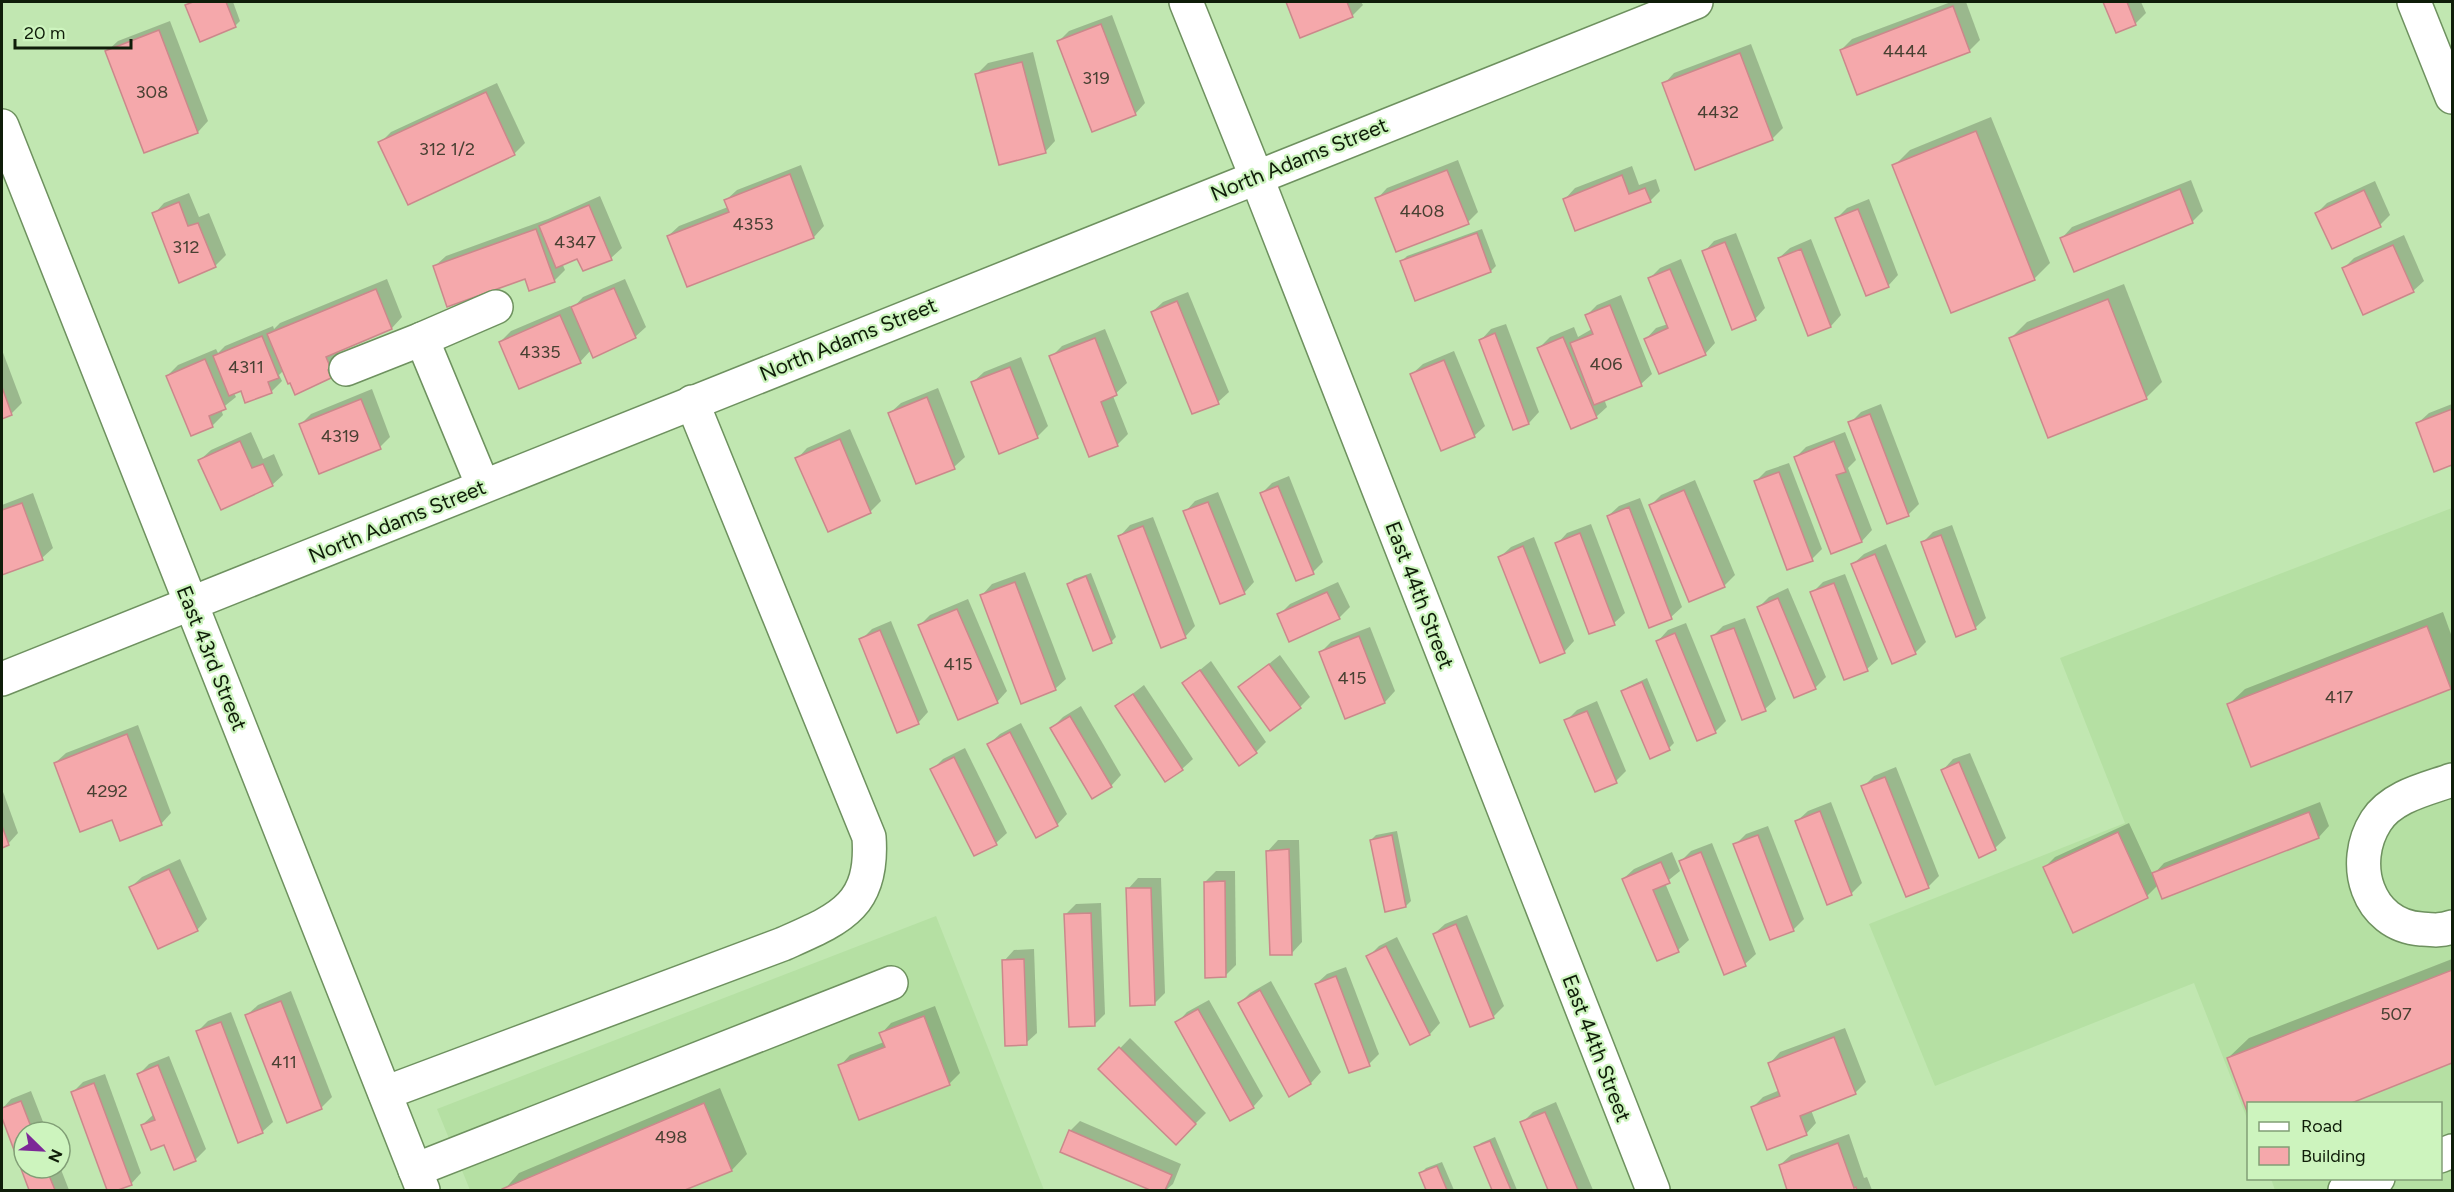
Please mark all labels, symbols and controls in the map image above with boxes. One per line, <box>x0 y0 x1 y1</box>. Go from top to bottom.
scale bar <box>15 12 130 50</box>
text: 20 m <box>24 22 65 44</box>
house number: 4444 <box>1883 40 1927 62</box>
house number: 319 <box>1082 67 1110 89</box>
house number: 308 <box>136 81 168 103</box>
house number: 4432 <box>1697 101 1739 123</box>
street label: North Adams Street <box>1207 112 1391 206</box>
house number: 312 1/2 <box>419 138 475 160</box>
house number: 4408 <box>1400 200 1444 222</box>
house number: 4353 <box>732 213 774 235</box>
house number: 4347 <box>554 231 596 253</box>
house number: 312 <box>172 236 200 258</box>
street label: North Adams Street <box>756 292 940 386</box>
house number: 4335 <box>519 341 561 363</box>
house number: 406 <box>1590 353 1622 375</box>
house number: 4311 <box>228 356 264 378</box>
house number: 4319 <box>321 425 359 447</box>
street label: North Adams Street <box>305 474 489 568</box>
street label: East 44th Street <box>1380 518 1460 672</box>
street label: East 43rd Street <box>172 582 252 734</box>
house number: 415 <box>944 653 972 675</box>
house number: 415 <box>1338 667 1366 689</box>
house number: 417 <box>2325 686 2353 708</box>
house number: 4292 <box>86 780 128 802</box>
street label: East 44th Street <box>1557 971 1637 1125</box>
house number: 507 <box>2380 1003 2412 1025</box>
house number: 411 <box>271 1051 297 1073</box>
legend <box>2247 1102 2442 1180</box>
text: Road <box>2301 1115 2342 1137</box>
north arrow <box>12 1120 72 1180</box>
house number: 498 <box>655 1126 687 1148</box>
text: Building <box>2301 1145 2366 1167</box>
text: N <box>44 1146 66 1165</box>

